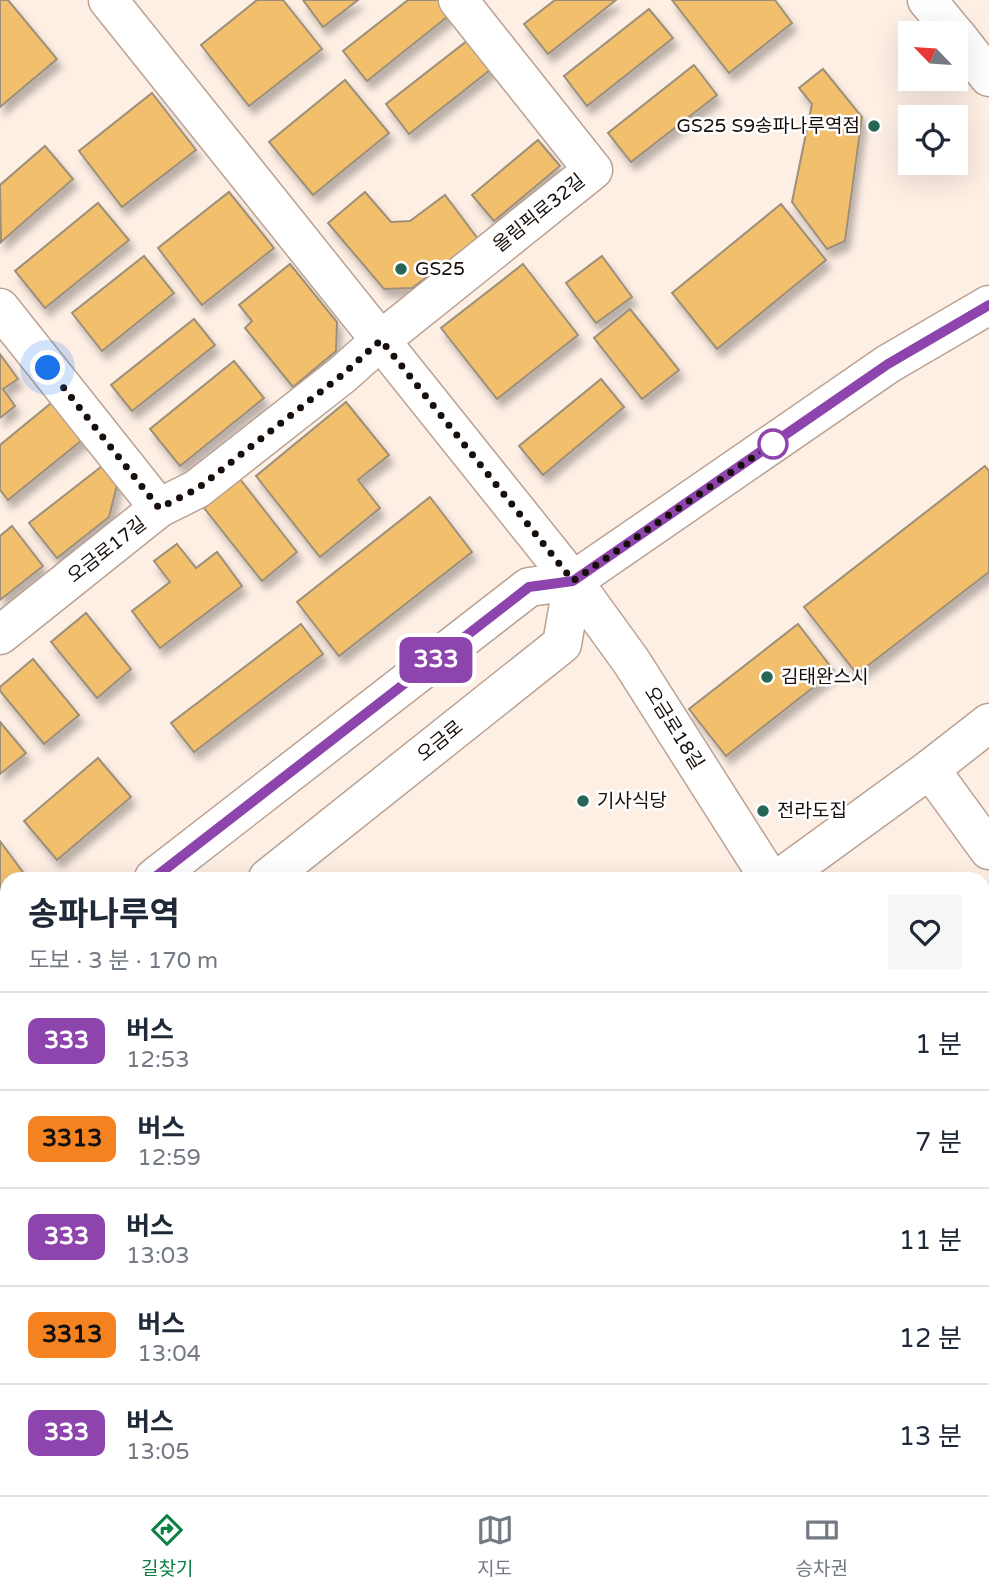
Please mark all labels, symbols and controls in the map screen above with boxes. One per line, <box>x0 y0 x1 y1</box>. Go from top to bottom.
north arrow <box>898 21 968 91</box>
map controls <box>898 21 968 175</box>
button: locate <box>898 105 968 175</box>
place label: GS25 S9송파나루역점 <box>677 115 860 137</box>
marker: GS25 S9송파나루역점 <box>866 118 882 134</box>
street label: 올림픽로32길 <box>489 169 589 257</box>
place label: GS25 <box>415 258 465 280</box>
marker: GS25 <box>393 261 409 277</box>
your location <box>30 350 65 385</box>
unlabelled marker <box>758 429 788 459</box>
street label: 오금로17길 <box>63 512 151 588</box>
line badge: 333 <box>396 637 476 683</box>
text: 333 <box>413 645 459 674</box>
place label: 김태완스시 <box>781 666 868 688</box>
marker: 김태완스시 <box>759 669 775 685</box>
street label: 오금로18길 <box>640 682 708 774</box>
street label: 오금로 <box>413 716 467 766</box>
place label: 기사식당 <box>597 790 667 812</box>
marker: 기사식당 <box>575 793 591 809</box>
place label: 전라도집 <box>777 800 847 822</box>
marker: 전라도집 <box>755 803 771 819</box>
text: 송파나루역 <box>28 895 180 934</box>
button: heart <box>888 895 962 969</box>
text: 도보 · 3 분 · 170 m <box>28 947 218 975</box>
text: 버스 <box>126 1015 174 1046</box>
text: 333 <box>44 1026 89 1055</box>
text: 1 분 <box>915 1029 962 1060</box>
text: 12:53 <box>126 1046 190 1074</box>
text: 버스 <box>137 1113 185 1144</box>
text: 3313 <box>42 1124 102 1153</box>
text: 7 분 <box>915 1127 962 1158</box>
text: 12:59 <box>137 1144 201 1172</box>
text: 버스 <box>126 1211 174 1242</box>
text: 333 <box>44 1222 89 1251</box>
text: 11 분 <box>899 1225 962 1256</box>
text: 13:03 <box>126 1242 190 1270</box>
text: 버스 <box>137 1309 185 1340</box>
text: 3313 <box>42 1320 102 1349</box>
text: 12 분 <box>899 1323 962 1354</box>
text: 13:04 <box>137 1340 201 1368</box>
text: 버스 <box>126 1407 174 1438</box>
text: 333 <box>44 1418 89 1447</box>
text: 13 분 <box>899 1421 962 1452</box>
text: 13:05 <box>126 1438 190 1466</box>
tab: 길찾기 <box>141 1511 193 1580</box>
tab: 지도 <box>476 1511 514 1580</box>
tab: 승차권 <box>796 1511 848 1580</box>

